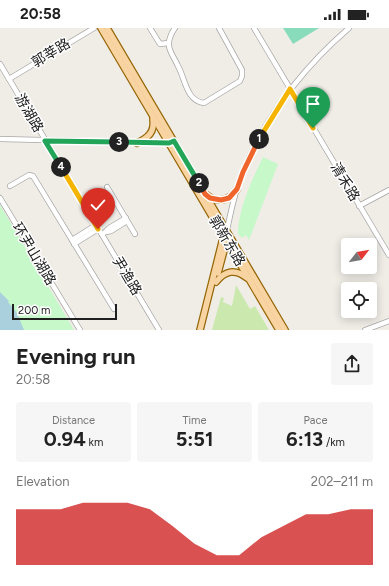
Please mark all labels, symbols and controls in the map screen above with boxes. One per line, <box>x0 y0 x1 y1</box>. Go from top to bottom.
text: 20:58 <box>20 5 61 23</box>
street label: 郭莘路 <box>29 35 73 71</box>
pin <box>296 87 330 128</box>
street label: 游湖路 <box>11 91 47 135</box>
icon: arrive <box>302 93 324 115</box>
pin: 1 <box>249 129 269 149</box>
pin: 3 <box>109 132 129 152</box>
text: 1 <box>257 132 261 145</box>
text: 3 <box>116 135 122 148</box>
pin: 4 <box>51 157 71 177</box>
text: 4 <box>58 160 64 173</box>
street label: 清禾路 <box>327 160 363 204</box>
pin: 2 <box>189 173 209 193</box>
text: 2 <box>196 176 202 189</box>
pin <box>81 188 115 229</box>
icon: check <box>87 194 109 216</box>
street label: 郭新东路 <box>205 213 249 269</box>
street label: 环尹山湖路 <box>9 220 59 288</box>
north arrow <box>341 238 377 274</box>
map controls <box>341 238 377 318</box>
street label: 尹渔路 <box>109 254 145 298</box>
button: locate <box>341 282 377 318</box>
scale bar <box>12 302 117 321</box>
text: 200 m <box>18 304 50 317</box>
text: Evening run <box>16 343 136 370</box>
button: share <box>331 343 373 385</box>
text: 20:58 <box>16 372 50 387</box>
text: Distance <box>52 414 95 427</box>
text: Time <box>183 414 207 427</box>
text: Pace <box>304 414 327 427</box>
text: 0.94 <box>44 427 86 451</box>
text: 5:51 <box>176 427 213 451</box>
text: 6:13 <box>286 427 323 451</box>
text: km <box>86 436 103 449</box>
text: /km <box>323 436 345 449</box>
text: Elevation <box>16 474 69 489</box>
text: 202–211 m <box>311 474 373 489</box>

